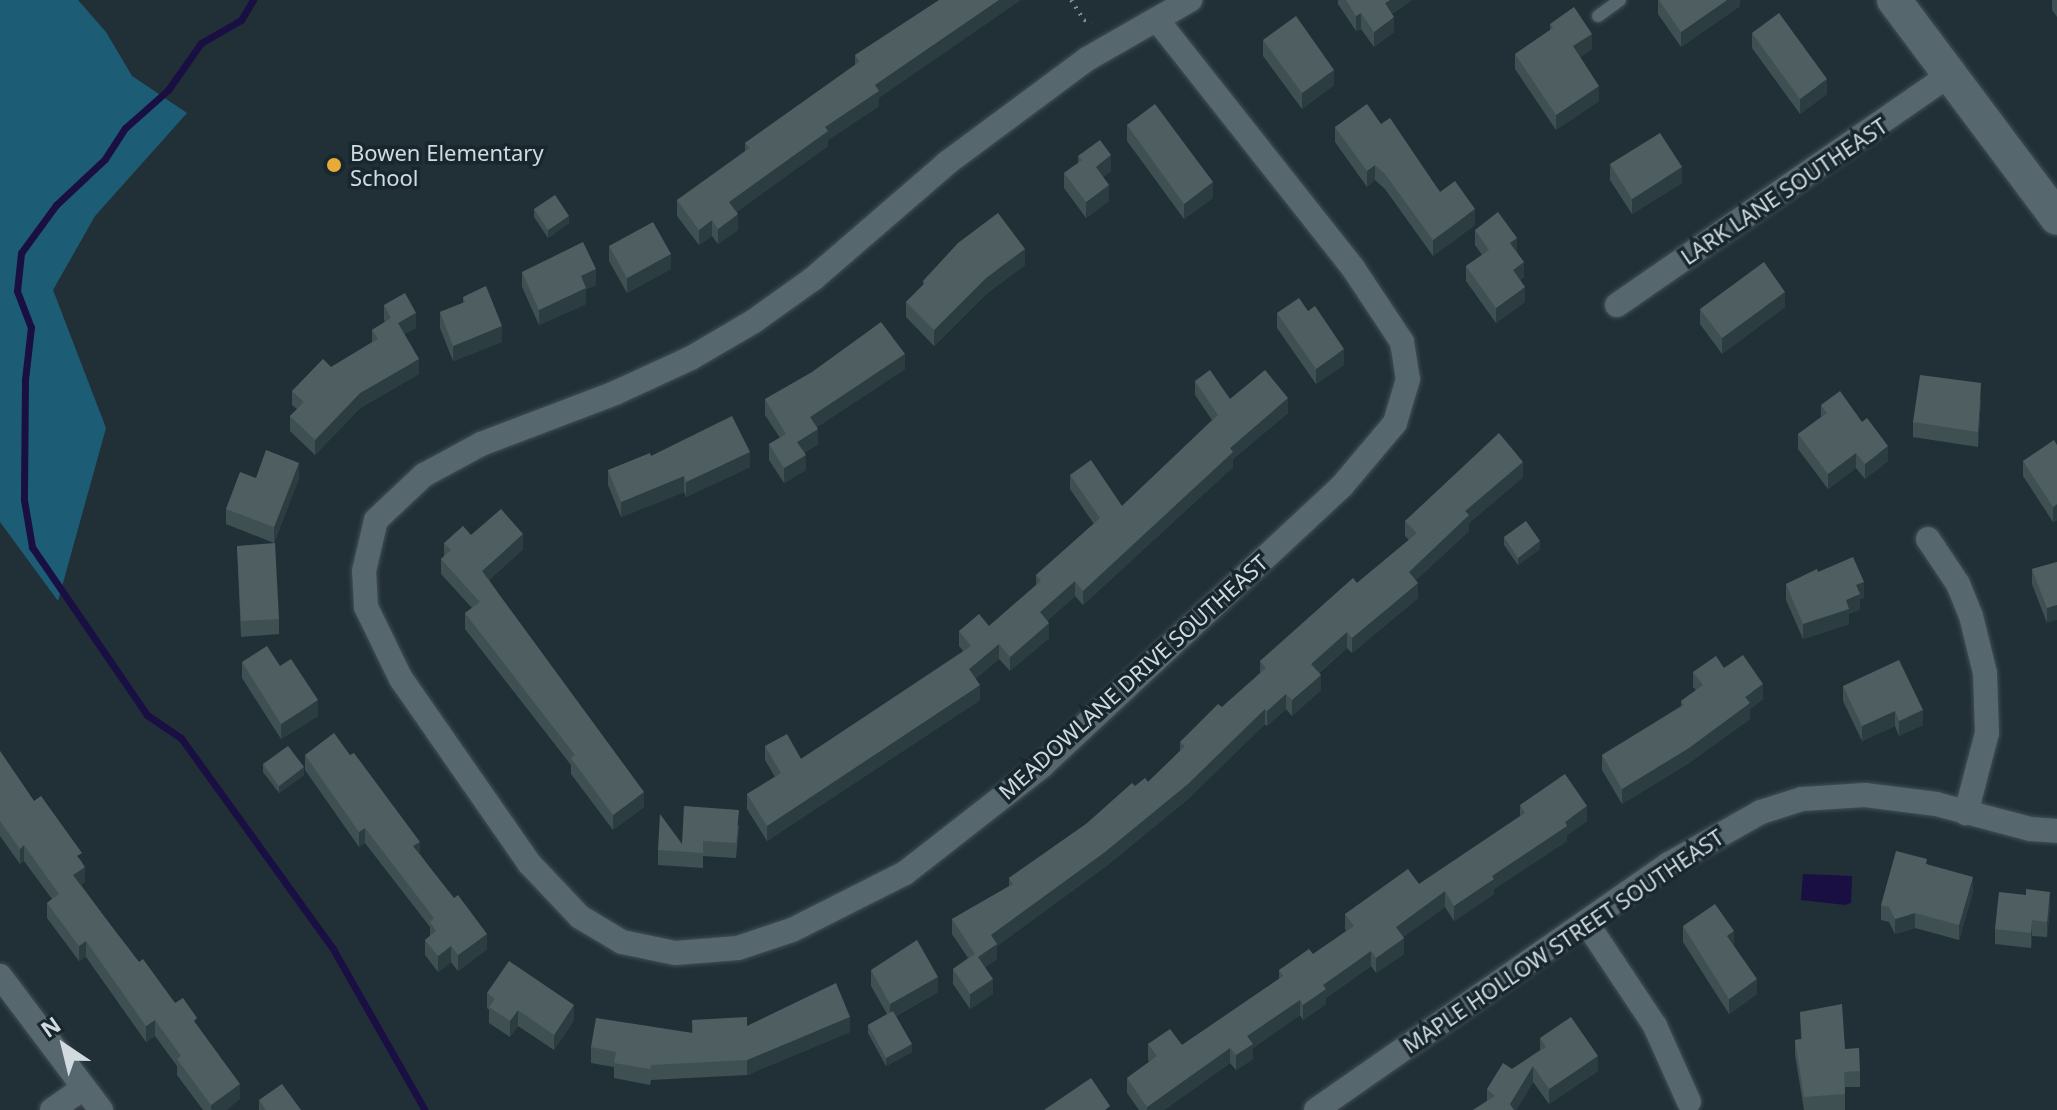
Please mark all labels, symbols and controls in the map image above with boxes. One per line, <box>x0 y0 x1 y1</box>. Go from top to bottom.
street label: LARK LANE SOUTHEAST <box>1676 112 1892 270</box>
place label: Bowen Elementary School <box>350 139 544 190</box>
marker: Bowen Elementary School <box>325 156 343 174</box>
street label: MEADOWLANE DRIVE SOUTHEAST <box>993 549 1273 805</box>
street label: MAPLE HOLLOW STREET SOUTHEAST <box>1398 824 1728 1058</box>
north arrow <box>24 1006 104 1086</box>
text: N <box>34 1009 66 1044</box>

